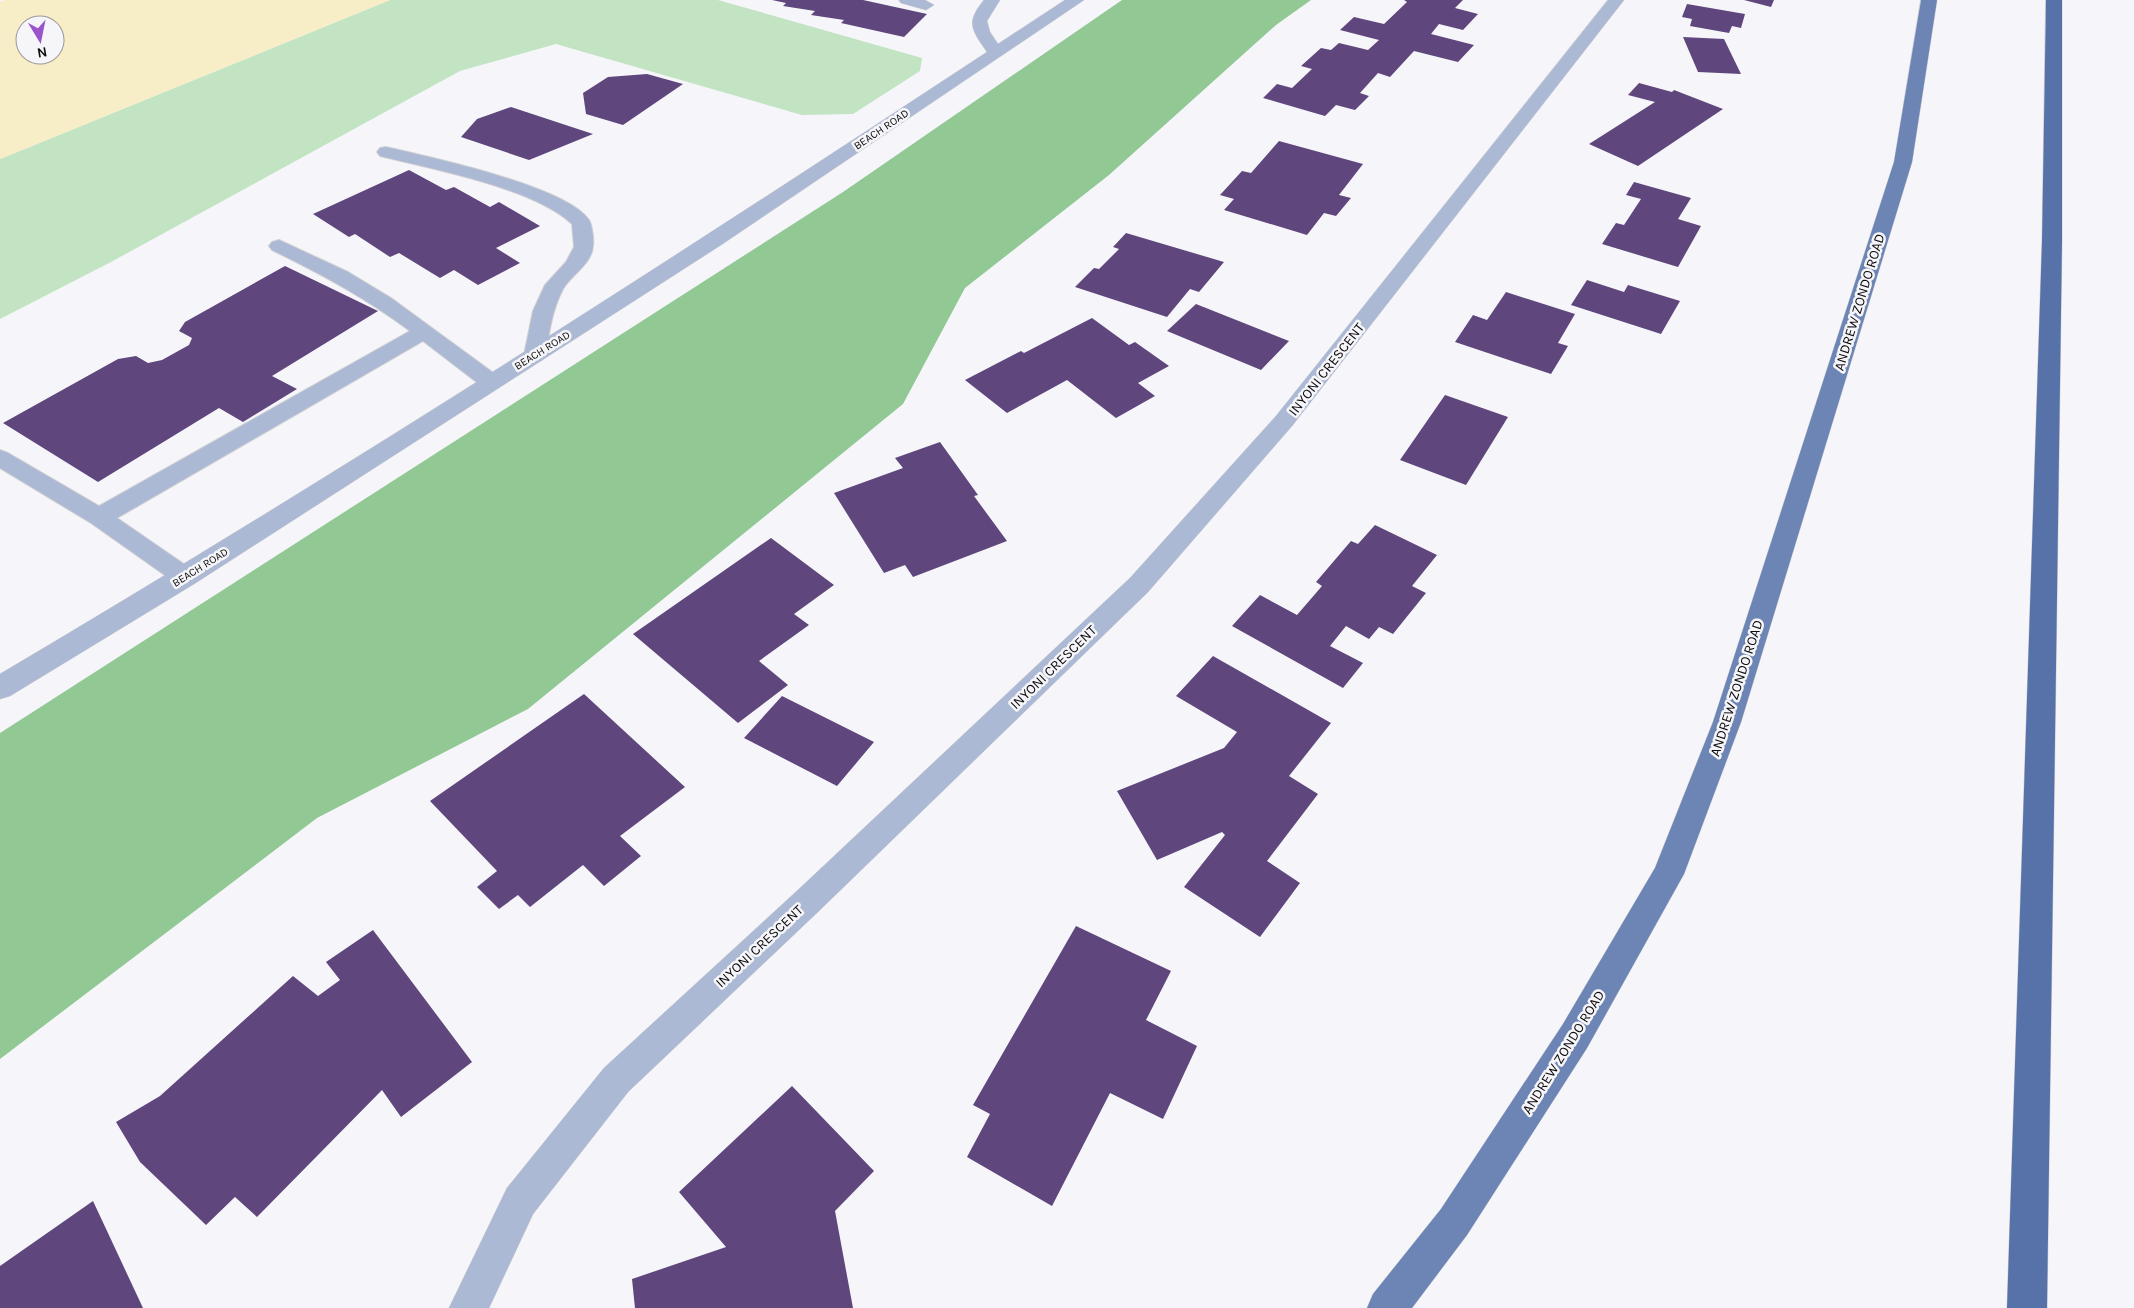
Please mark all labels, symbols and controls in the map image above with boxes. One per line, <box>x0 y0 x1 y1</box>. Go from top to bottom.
north arrow <box>15 15 65 65</box>
text: N <box>36 43 49 62</box>
street label: BEACH ROAD <box>851 106 911 153</box>
street label: ANDREW ZONDO ROAD <box>1831 232 1888 373</box>
street label: INYONI CRESCENT <box>1285 319 1368 419</box>
street label: BEACH ROAD <box>512 328 573 373</box>
street label: BEACH ROAD <box>170 545 231 590</box>
street label: ANDREW ZONDO ROAD <box>1706 618 1767 759</box>
street label: INYONI CRESCENT <box>1007 622 1100 713</box>
street label: INYONI CRESCENT <box>712 901 807 991</box>
street label: ANDREW ZONDO ROAD <box>1518 987 1608 1117</box>

